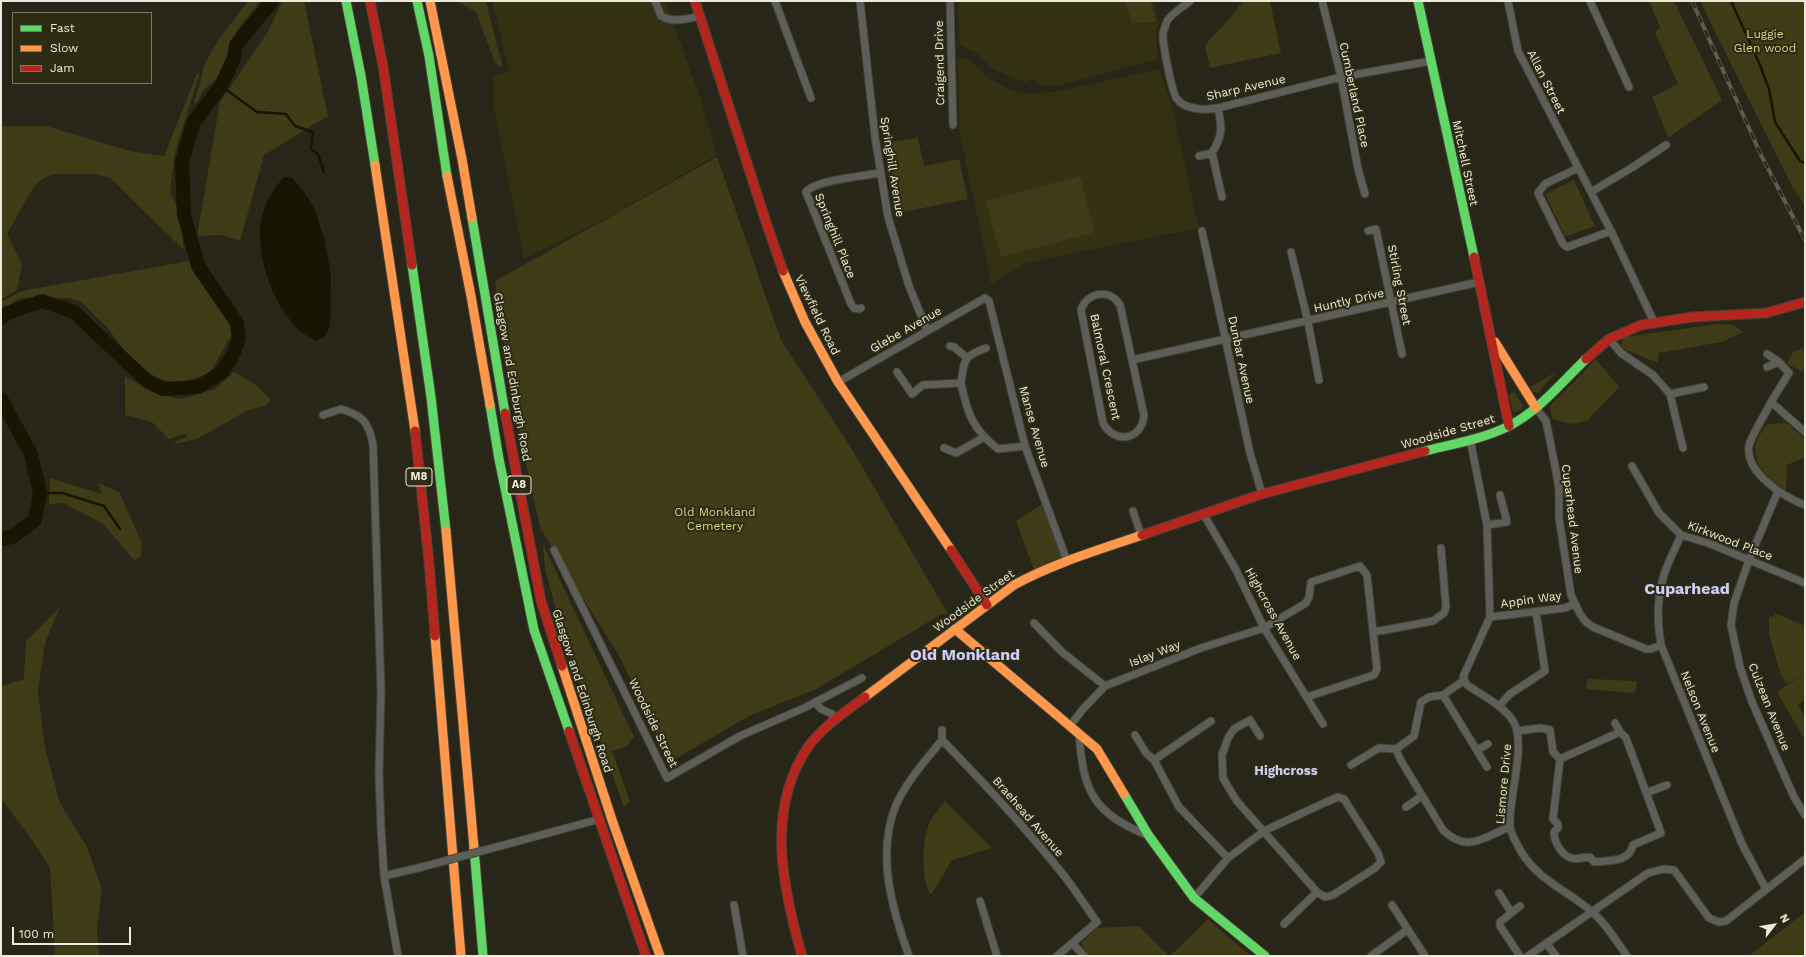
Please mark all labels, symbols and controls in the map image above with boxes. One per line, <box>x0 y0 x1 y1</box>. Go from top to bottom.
legend <box>12 12 152 84</box>
street label: Craigend Drive <box>932 20 948 106</box>
text: Fast <box>50 21 75 35</box>
park label: Luggie Glen wood <box>1734 27 1796 55</box>
text: Slow <box>50 41 78 55</box>
street label: Cumberland Place <box>1336 41 1372 149</box>
street label: Allan Street <box>1524 48 1568 116</box>
text: Jam <box>50 61 75 75</box>
street label: Sharp Avenue <box>1205 72 1287 104</box>
street label: Springhill Avenue <box>877 116 907 218</box>
street label: Mitchell Street <box>1449 119 1481 207</box>
street label: Springhill Place <box>811 191 859 281</box>
street label: Stirling Street <box>1384 244 1414 326</box>
street label: Viewfield Road <box>791 273 843 357</box>
street label: Huntly Drive <box>1312 286 1386 316</box>
street label: Glasgow and Edinburgh Road <box>490 291 534 463</box>
street label: Glebe Avenue <box>868 304 944 356</box>
street label: Balmoral Crescent <box>1087 312 1123 422</box>
street label: Dunbar Avenue <box>1225 315 1257 405</box>
street label: Manse Avenue <box>1015 385 1053 469</box>
street label: Woodside Street <box>1399 412 1497 452</box>
street label: Cuparhead Avenue <box>1558 464 1586 574</box>
road number: M8 <box>406 468 432 486</box>
road number: A8 <box>507 476 531 494</box>
park label: Old Monkland Cemetery <box>674 505 756 533</box>
street label: Kirkwood Place <box>1685 518 1775 564</box>
street label: Highcross Avenue <box>1242 565 1304 663</box>
street label: Woodside Street <box>930 567 1018 635</box>
district label: Cuparhead <box>1644 579 1730 599</box>
street label: Appin Way <box>1500 589 1562 611</box>
street label: Glasgow and Edinburgh Road <box>549 607 615 775</box>
street label: Islay Way <box>1127 638 1183 670</box>
district label: Old Monkland <box>910 645 1020 665</box>
street label: Culzean Avenue <box>1745 661 1793 753</box>
street label: Nelson Avenue <box>1677 669 1723 755</box>
street label: Woodside Street <box>625 676 681 770</box>
street label: Lismore Drive <box>1493 743 1515 825</box>
district label: Highcross <box>1254 763 1318 779</box>
street label: Braehead Avenue <box>989 774 1067 860</box>
north arrow <box>1754 905 1794 945</box>
text: N <box>1777 912 1792 925</box>
scale bar <box>14 919 133 945</box>
text: 100 m <box>19 927 54 941</box>

